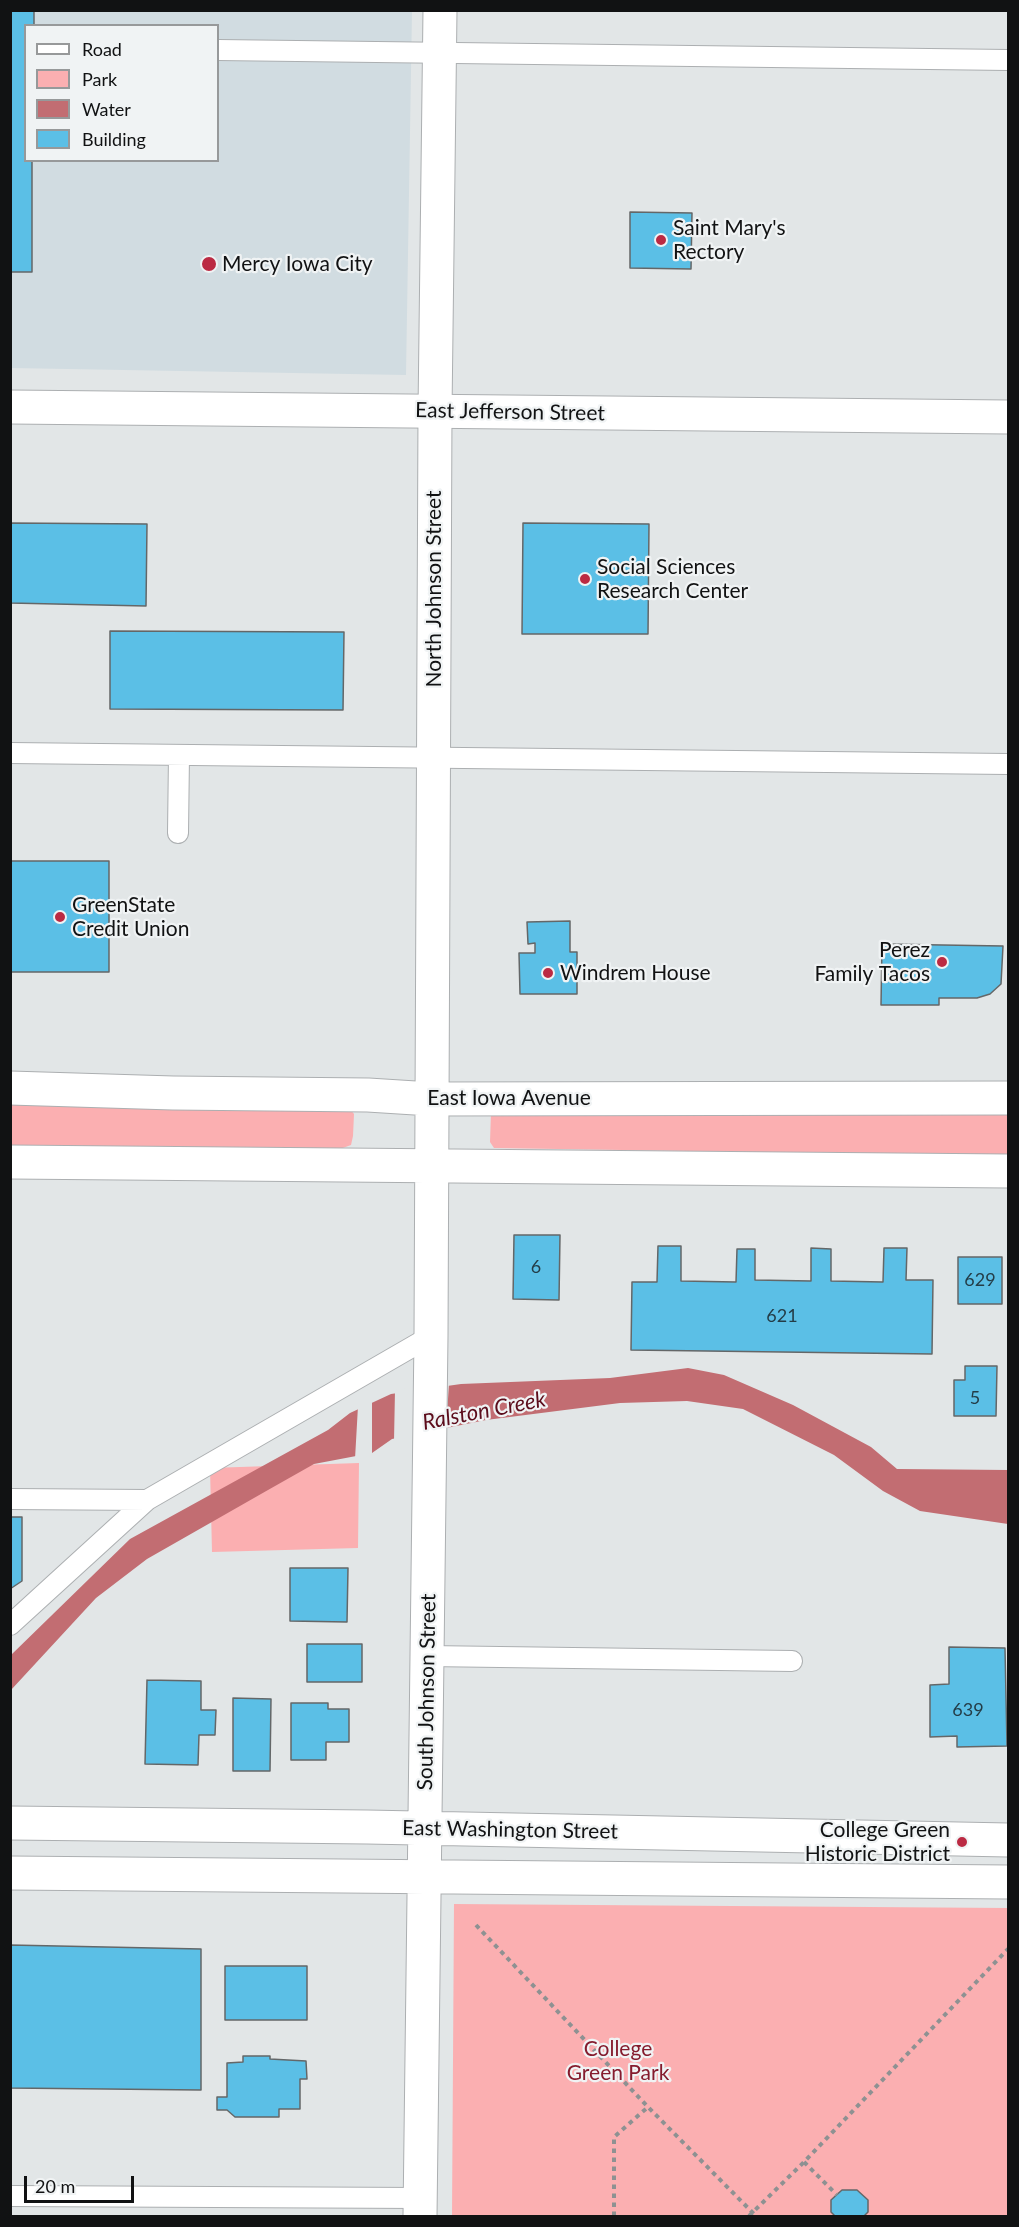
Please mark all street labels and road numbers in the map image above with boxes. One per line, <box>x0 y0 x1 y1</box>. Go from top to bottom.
street label: East Jefferson Street <box>415 398 605 426</box>
street label: North Johnson Street <box>421 490 447 688</box>
street label: East Iowa Avenue <box>427 1085 591 1111</box>
street label: South Johnson Street <box>413 1593 441 1791</box>
street label: East Washington Street <box>402 1816 618 1844</box>

